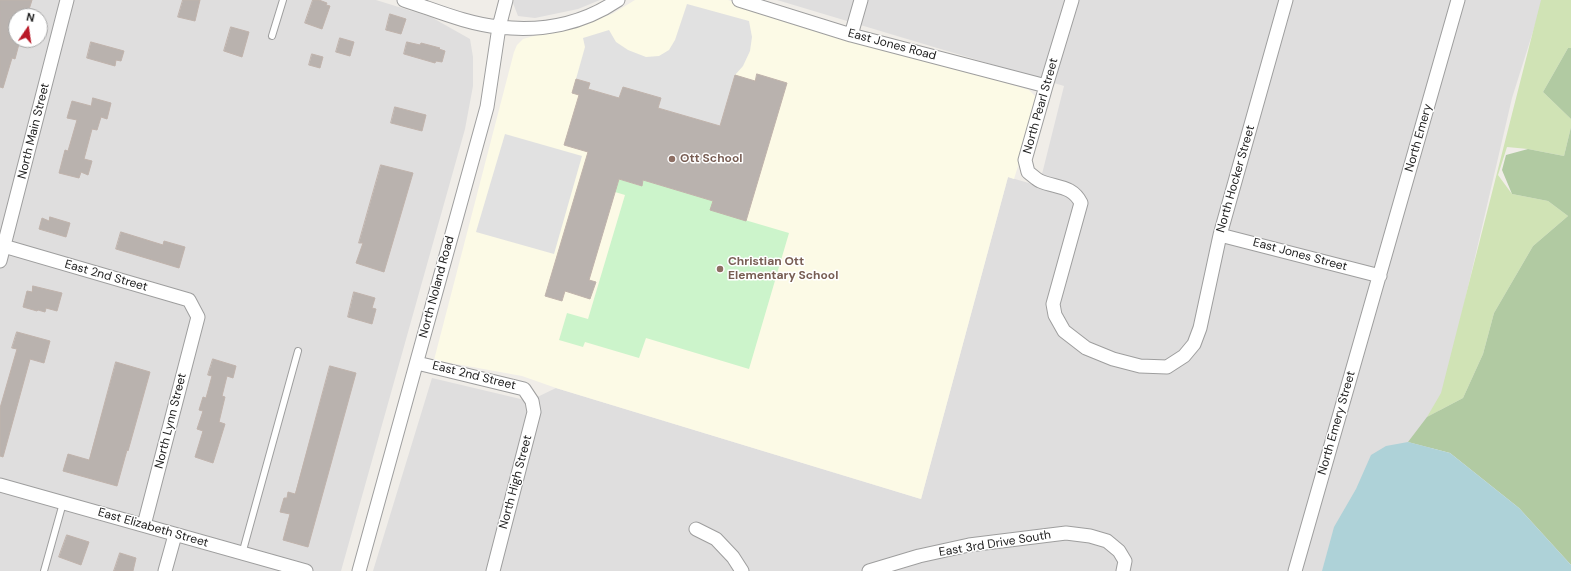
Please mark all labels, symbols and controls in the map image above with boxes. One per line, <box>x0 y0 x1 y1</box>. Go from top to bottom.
north arrow <box>8 8 48 48</box>
text: N <box>25 10 36 25</box>
street label: East Jones Road <box>846 26 938 64</box>
street label: North Pearl Street <box>1020 56 1062 156</box>
street label: North Main Street <box>15 82 53 180</box>
street label: North Emery <box>1402 102 1436 174</box>
street label: North Hocker Street <box>1214 124 1258 234</box>
place label: Ott School <box>680 152 742 166</box>
marker: Ott School <box>667 154 677 164</box>
street label: North Noland Road <box>416 235 458 339</box>
street label: East Jones Street <box>1251 235 1349 275</box>
place label: Christian Ott Elementary School <box>728 255 838 283</box>
street label: East 2nd Street <box>63 257 149 295</box>
marker: Christian Ott Elementary School <box>715 264 725 274</box>
street label: East 2nd Street <box>431 359 517 393</box>
street label: North Emery Street <box>1315 369 1359 477</box>
street label: North Lynn Street <box>152 372 190 470</box>
street label: North High Street <box>497 434 535 530</box>
street label: East Elizabeth Street <box>96 505 210 551</box>
street label: East 3rd Drive South <box>938 528 1052 560</box>

